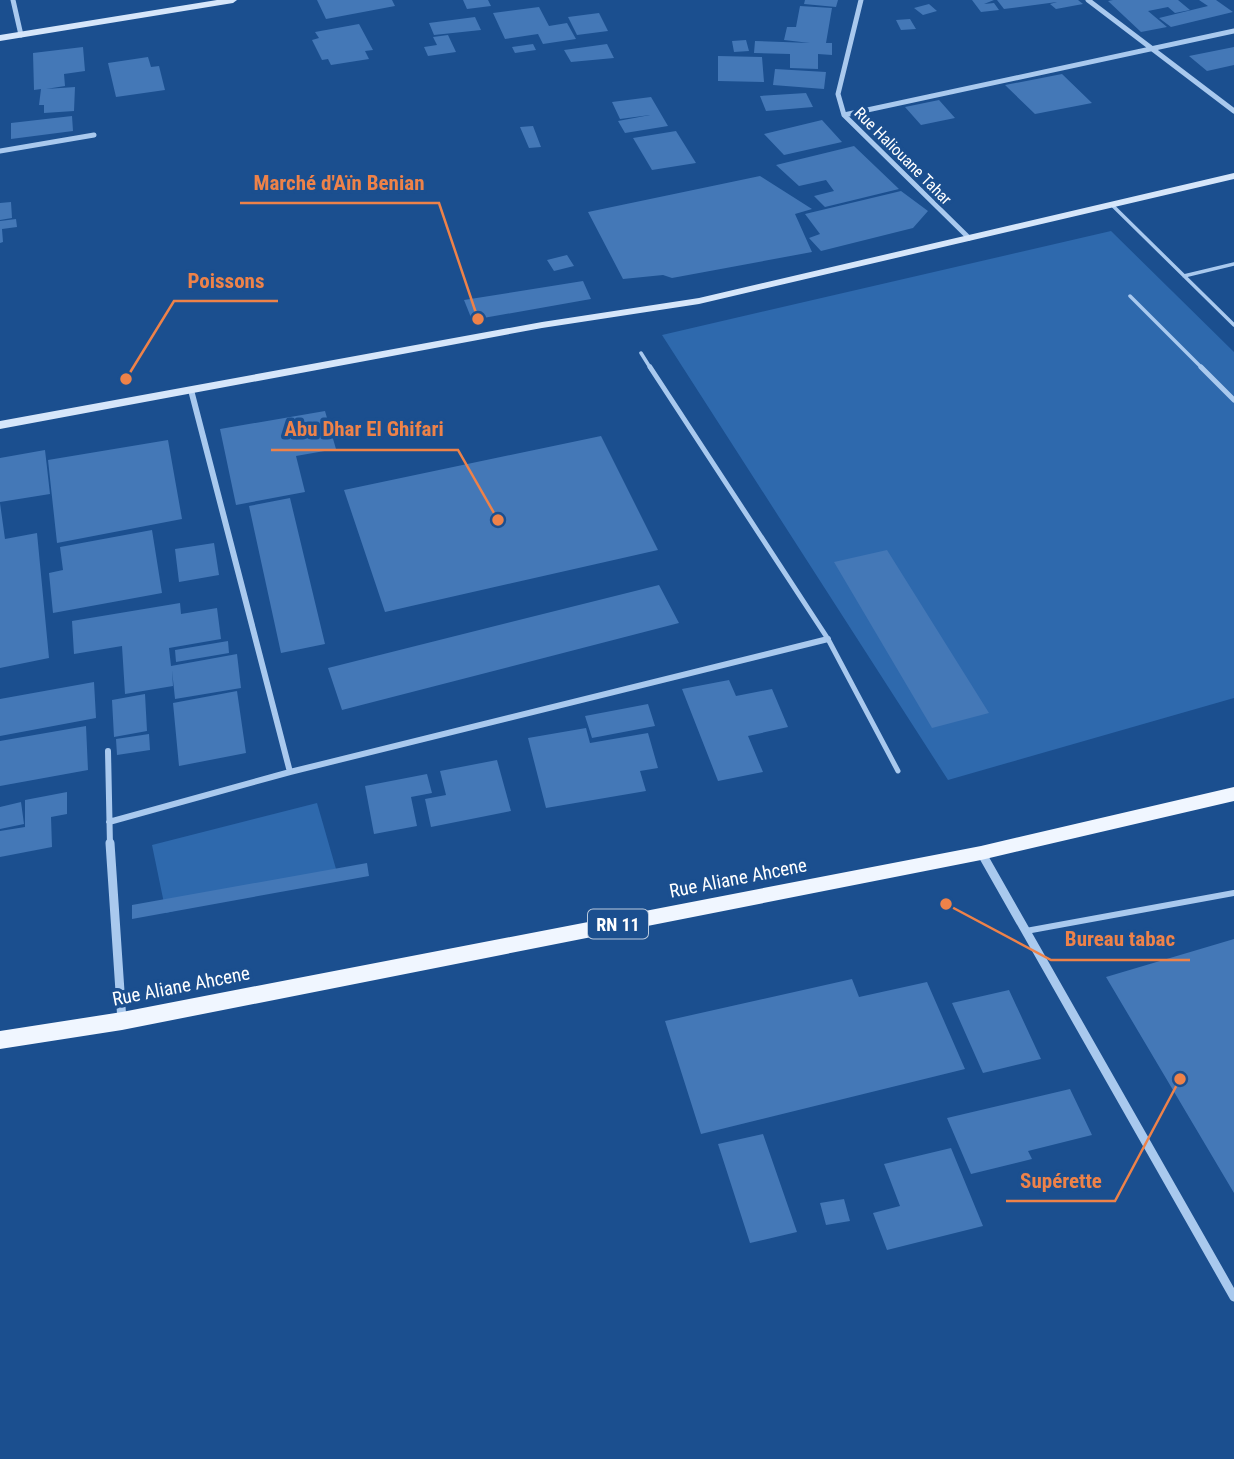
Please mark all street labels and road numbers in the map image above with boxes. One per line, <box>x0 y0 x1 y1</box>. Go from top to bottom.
street label: Rue Haliouane Tahar <box>850 103 956 209</box>
street label: Rue Aliane Ahcene <box>667 853 809 903</box>
road number: RN 11 <box>588 909 648 939</box>
street label: Rue Aliane Ahcene <box>110 961 252 1011</box>

